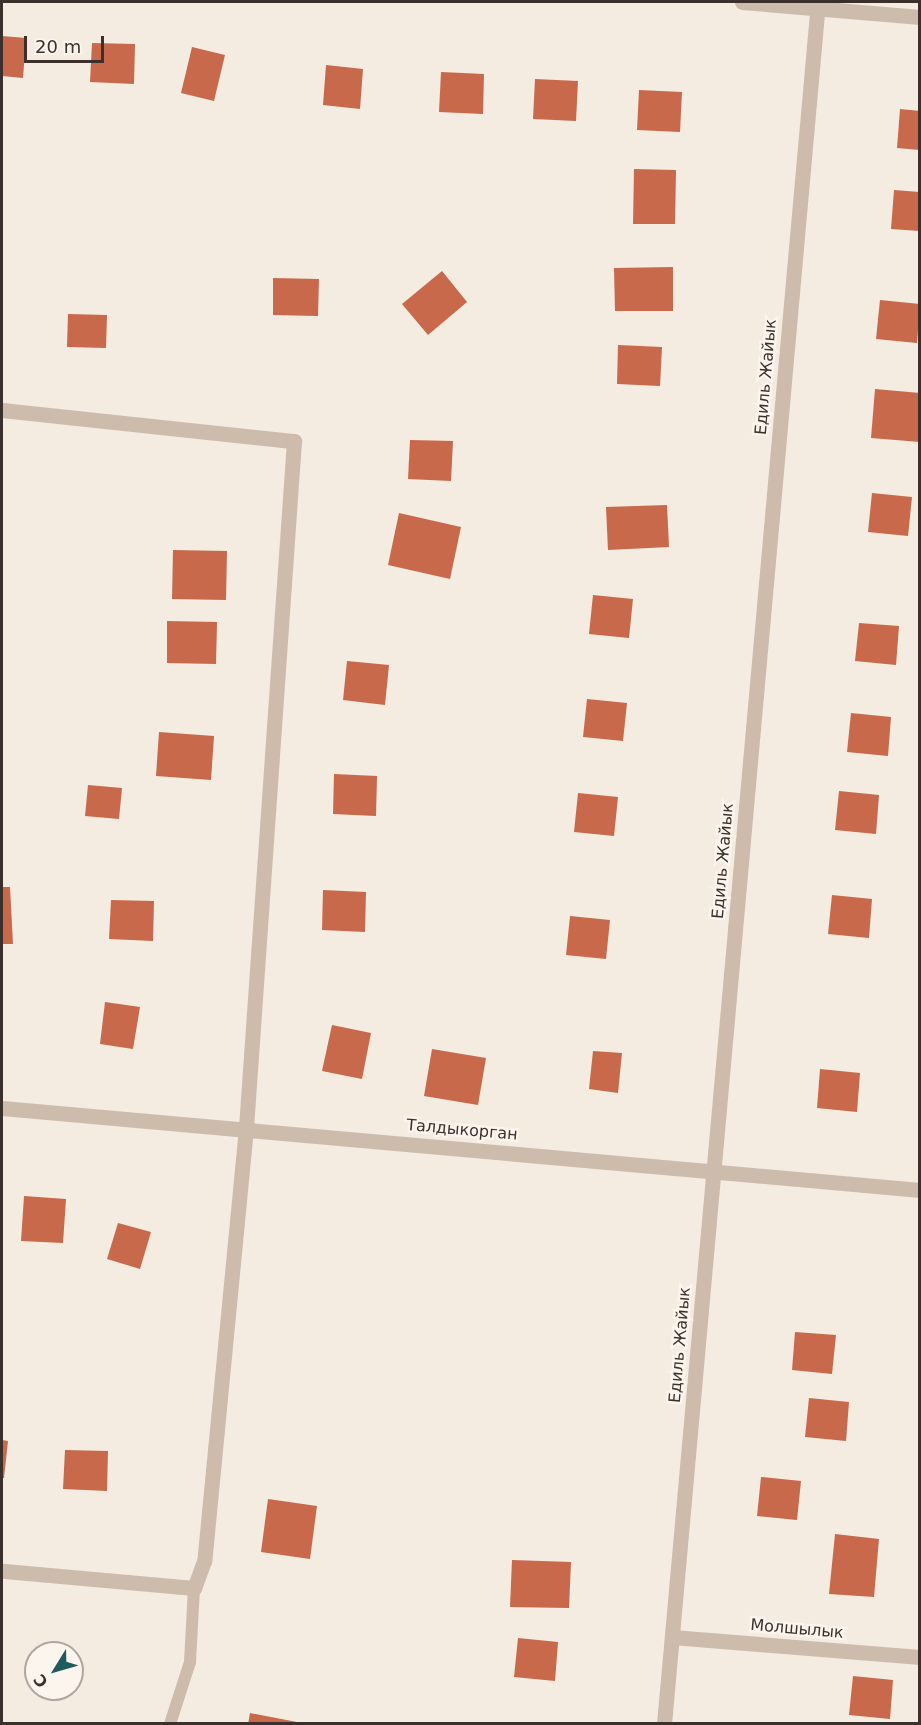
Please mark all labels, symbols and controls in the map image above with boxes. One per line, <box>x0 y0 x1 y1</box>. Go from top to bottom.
scale bar <box>27 24 106 62</box>
text: 20 m <box>35 36 81 57</box>
street label: Едиль Жайык <box>751 318 781 436</box>
street label: Едиль Жайык <box>708 802 738 920</box>
street label: Талдыкорган <box>405 1116 519 1144</box>
street label: Едиль Жайык <box>665 1286 695 1404</box>
street label: Молшылык <box>750 1615 844 1643</box>
north arrow <box>24 1641 84 1701</box>
text: С <box>30 1671 52 1691</box>

